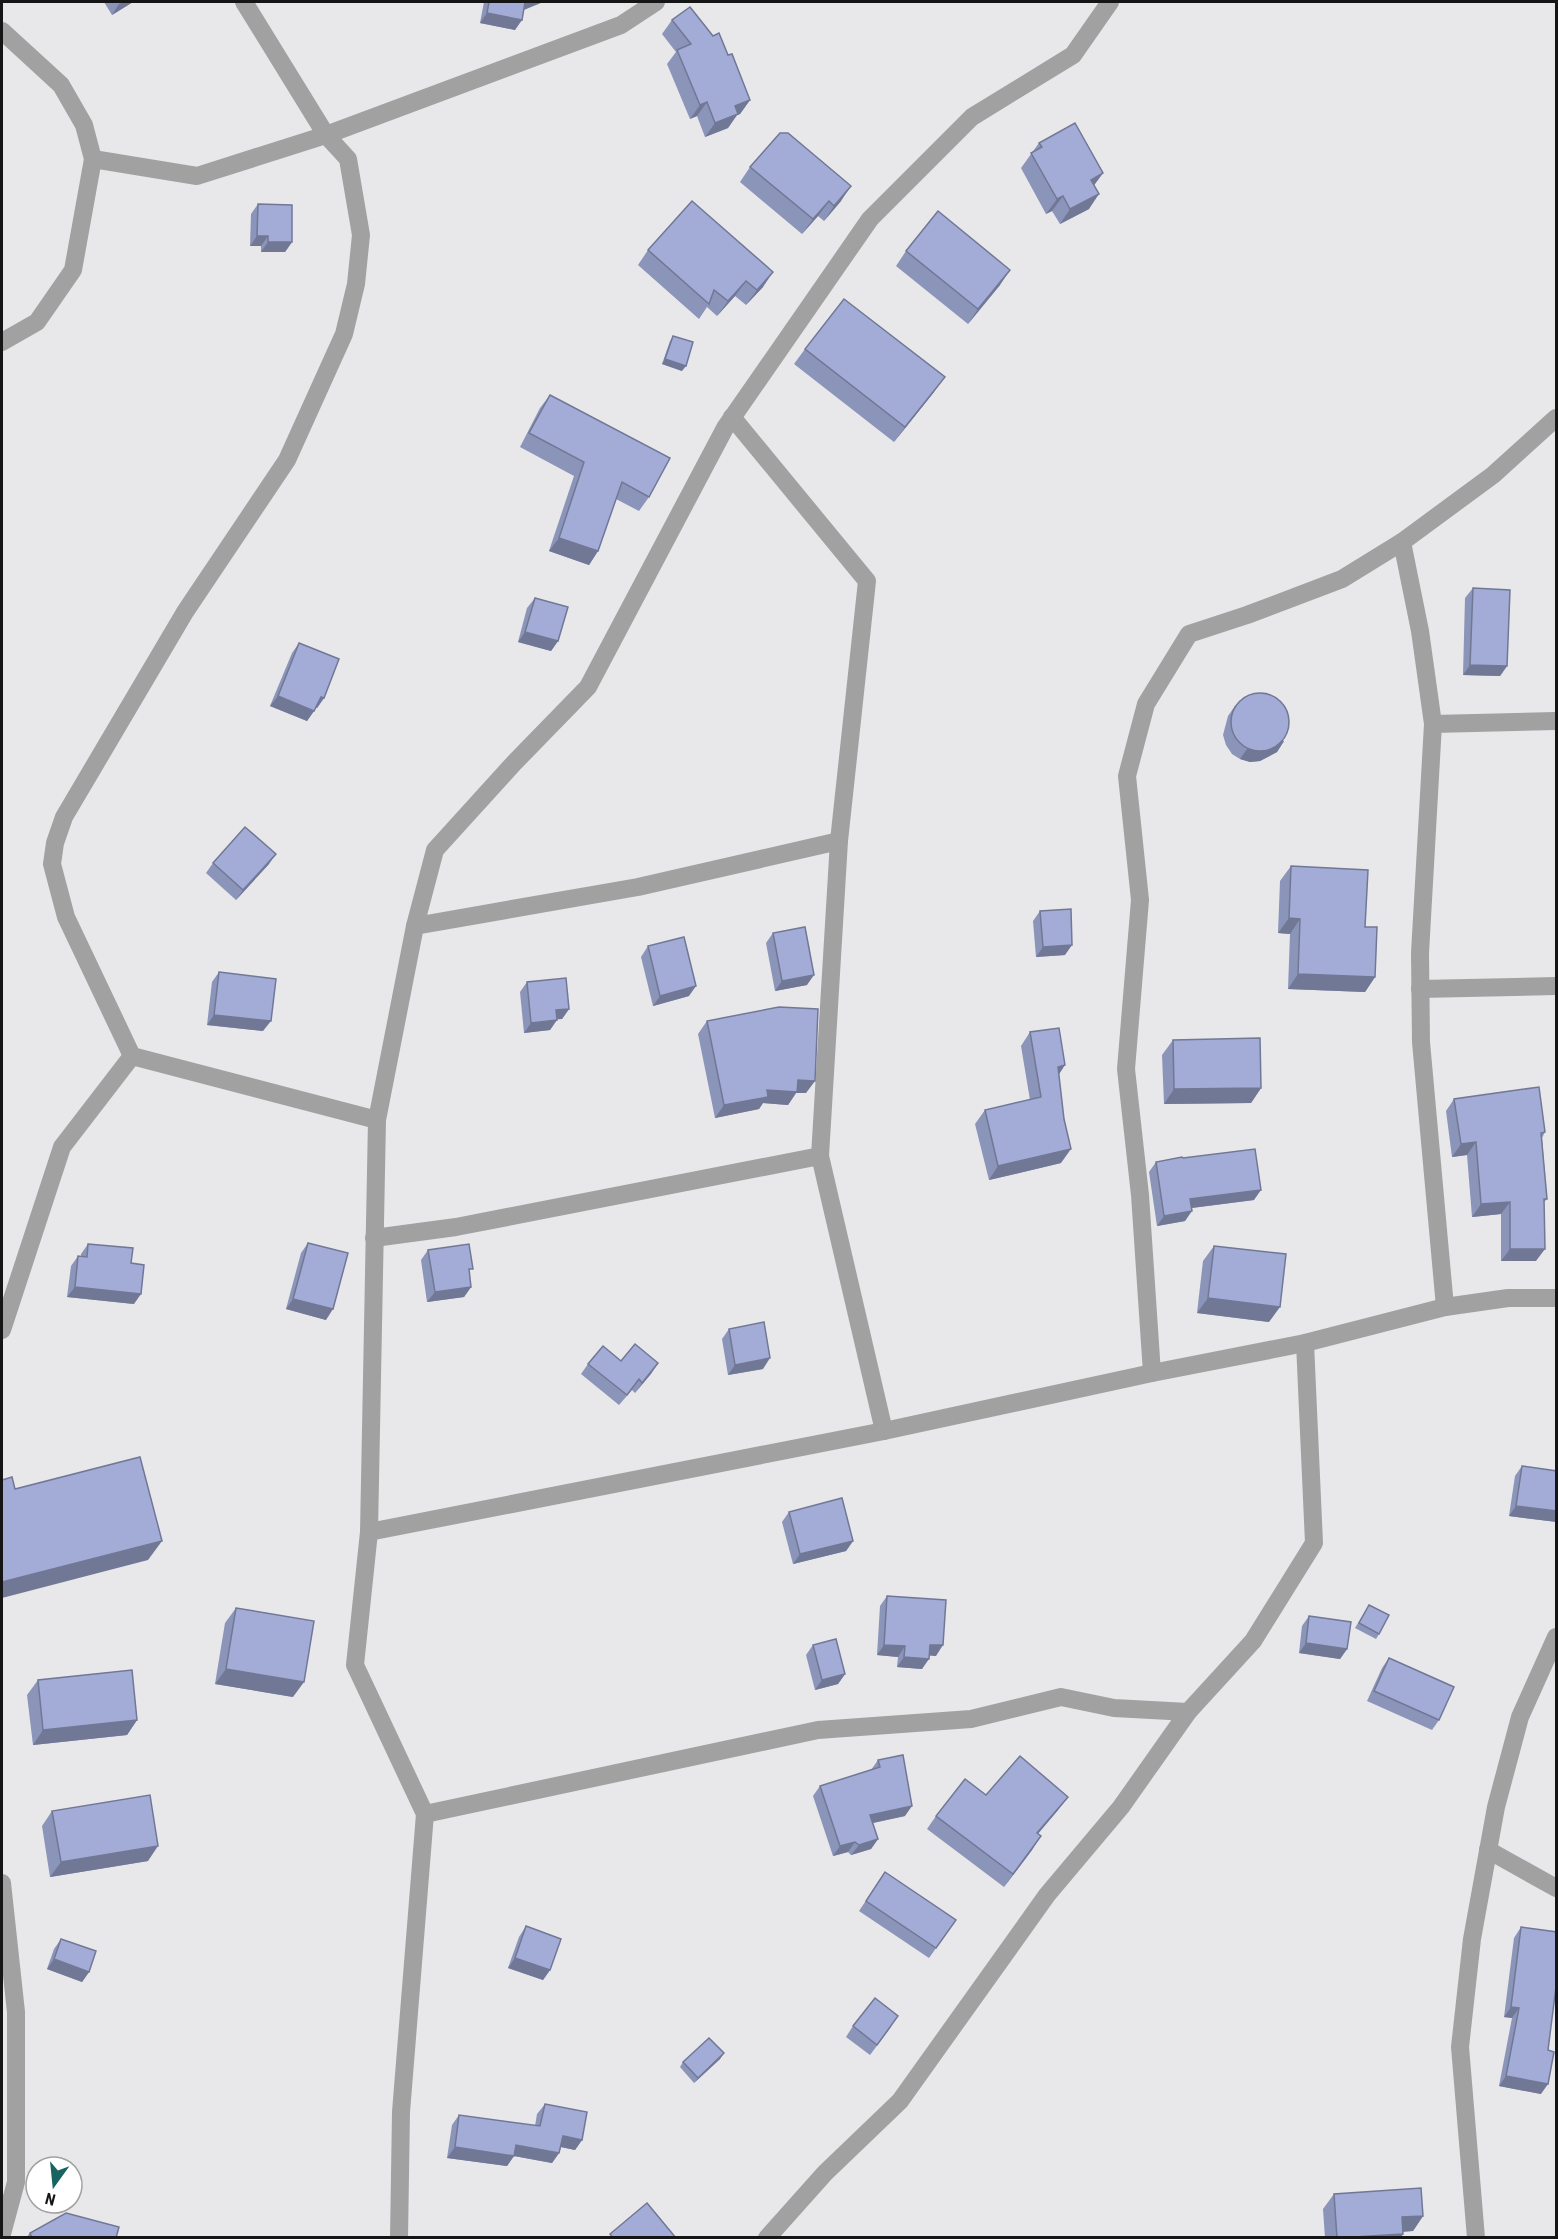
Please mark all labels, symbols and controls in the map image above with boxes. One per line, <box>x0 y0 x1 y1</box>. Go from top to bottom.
north arrow <box>24 2155 84 2215</box>
text: N <box>43 2189 57 2209</box>

